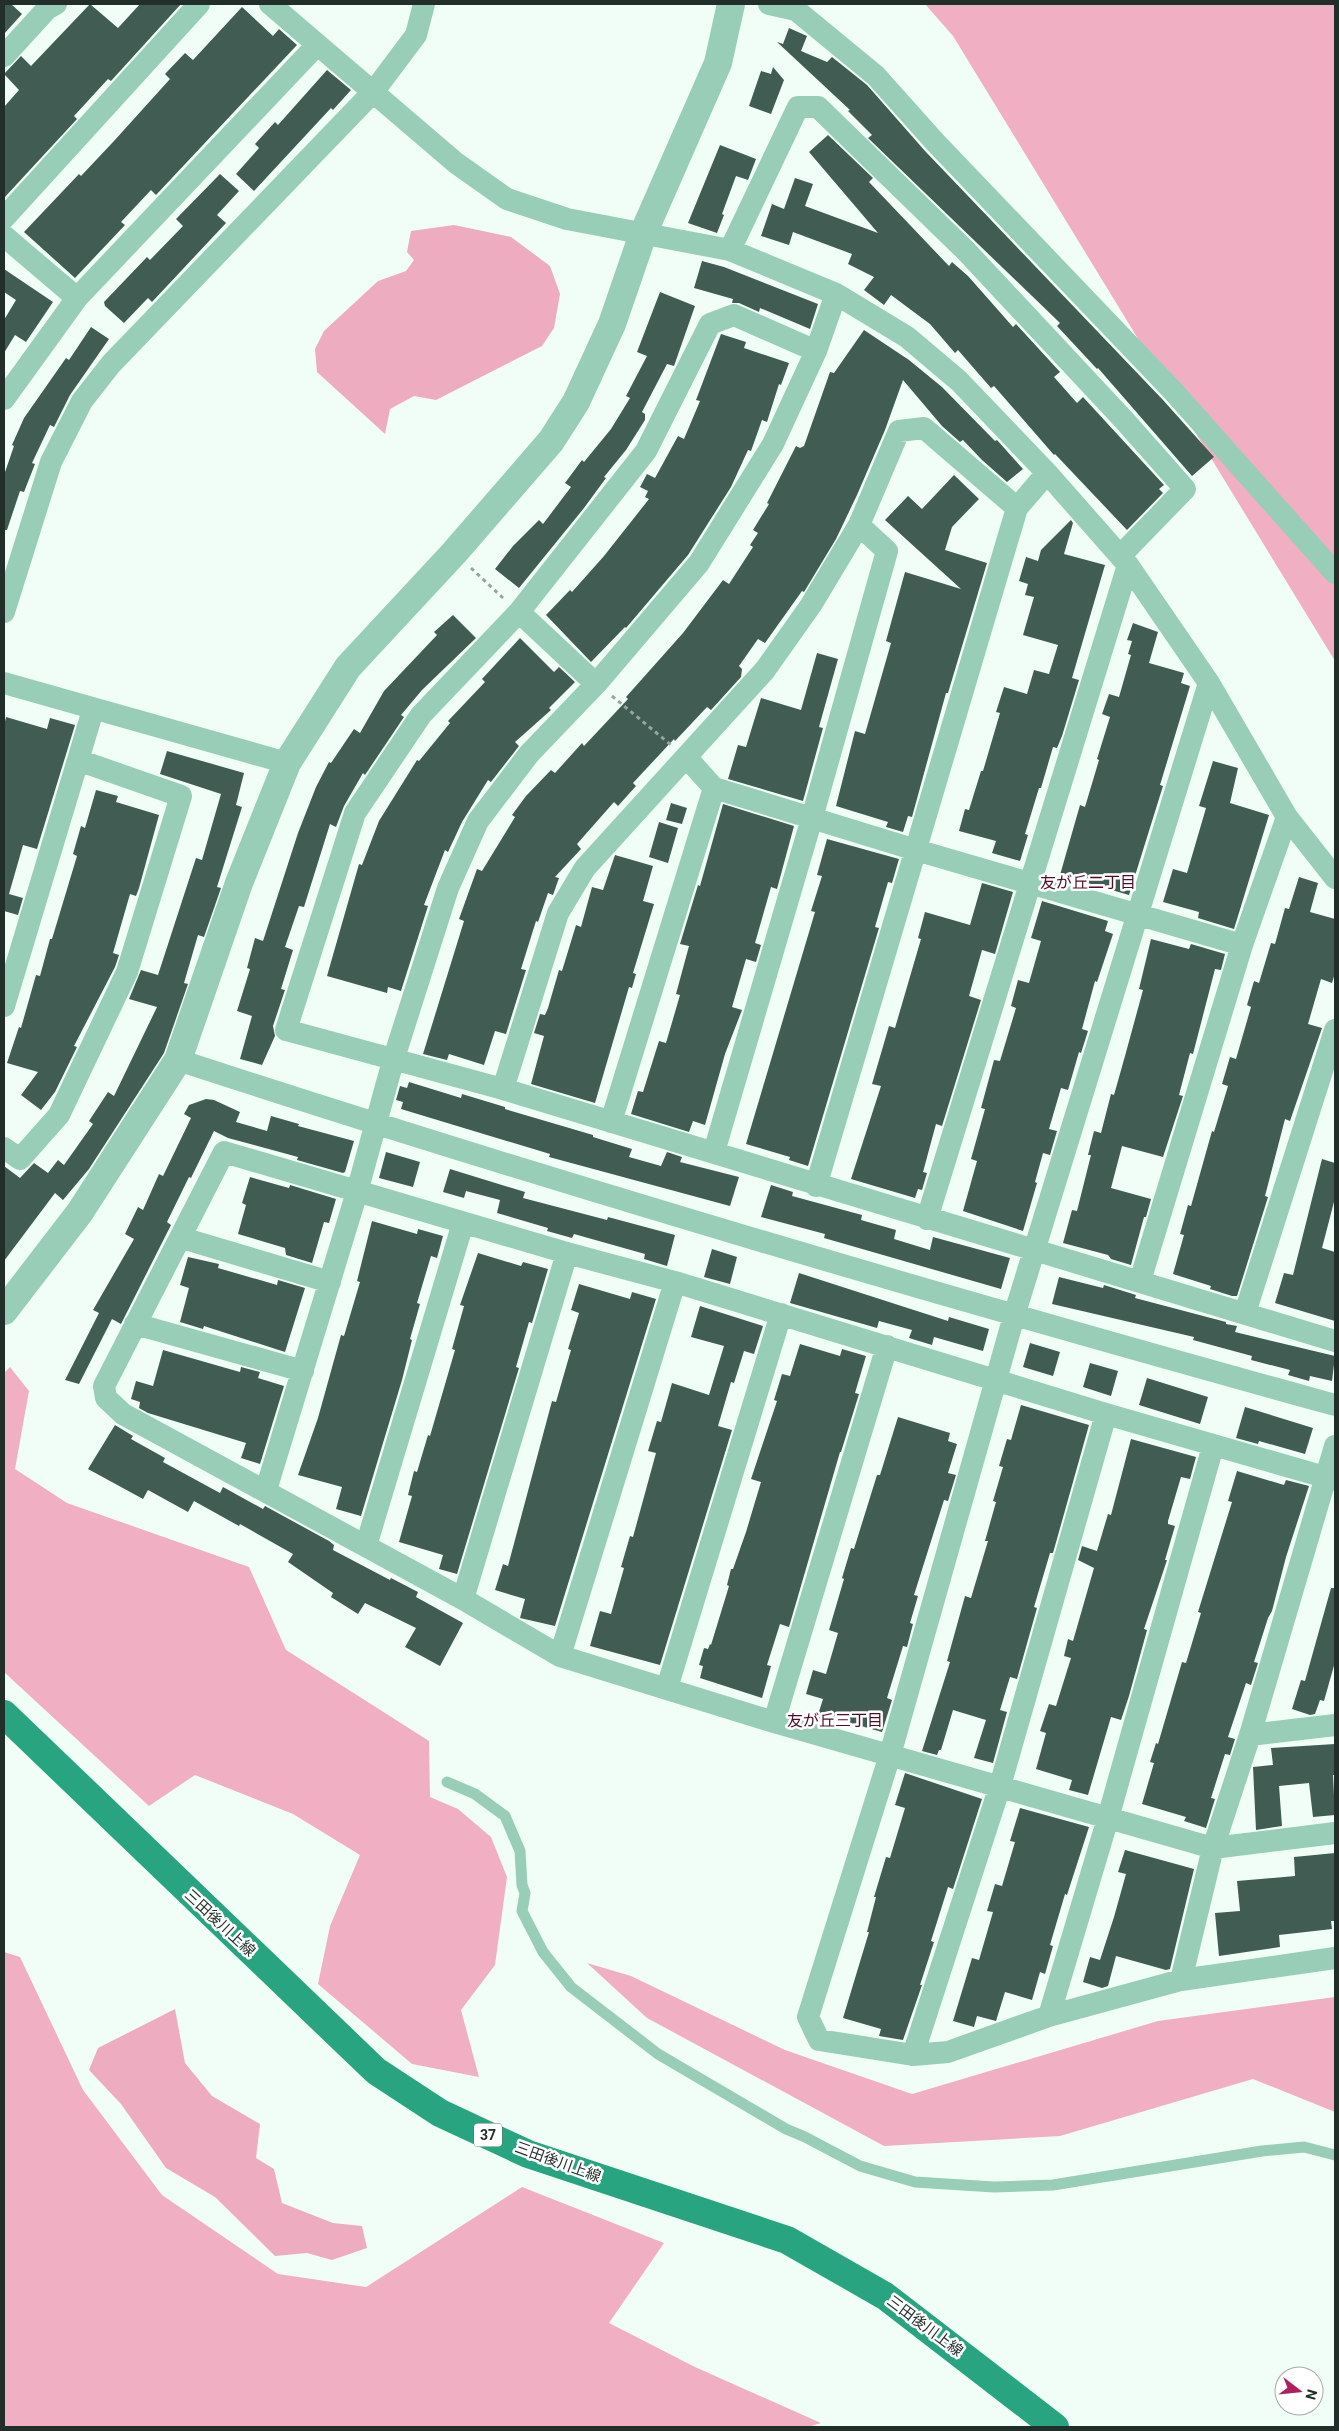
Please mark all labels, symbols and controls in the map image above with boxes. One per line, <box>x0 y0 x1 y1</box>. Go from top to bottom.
district label: 友が丘二丁目 <box>1040 873 1136 892</box>
district label: 友が丘三丁目 <box>787 1711 883 1730</box>
street label: 三田後川上線 <box>181 1886 259 1960</box>
road number: 37 <box>474 2124 502 2146</box>
street label: 三田後川上線 <box>513 2138 603 2186</box>
street label: 三田後川上線 <box>884 2292 966 2360</box>
north arrow <box>1274 2366 1324 2416</box>
text: N <box>1302 2388 1321 2402</box>

